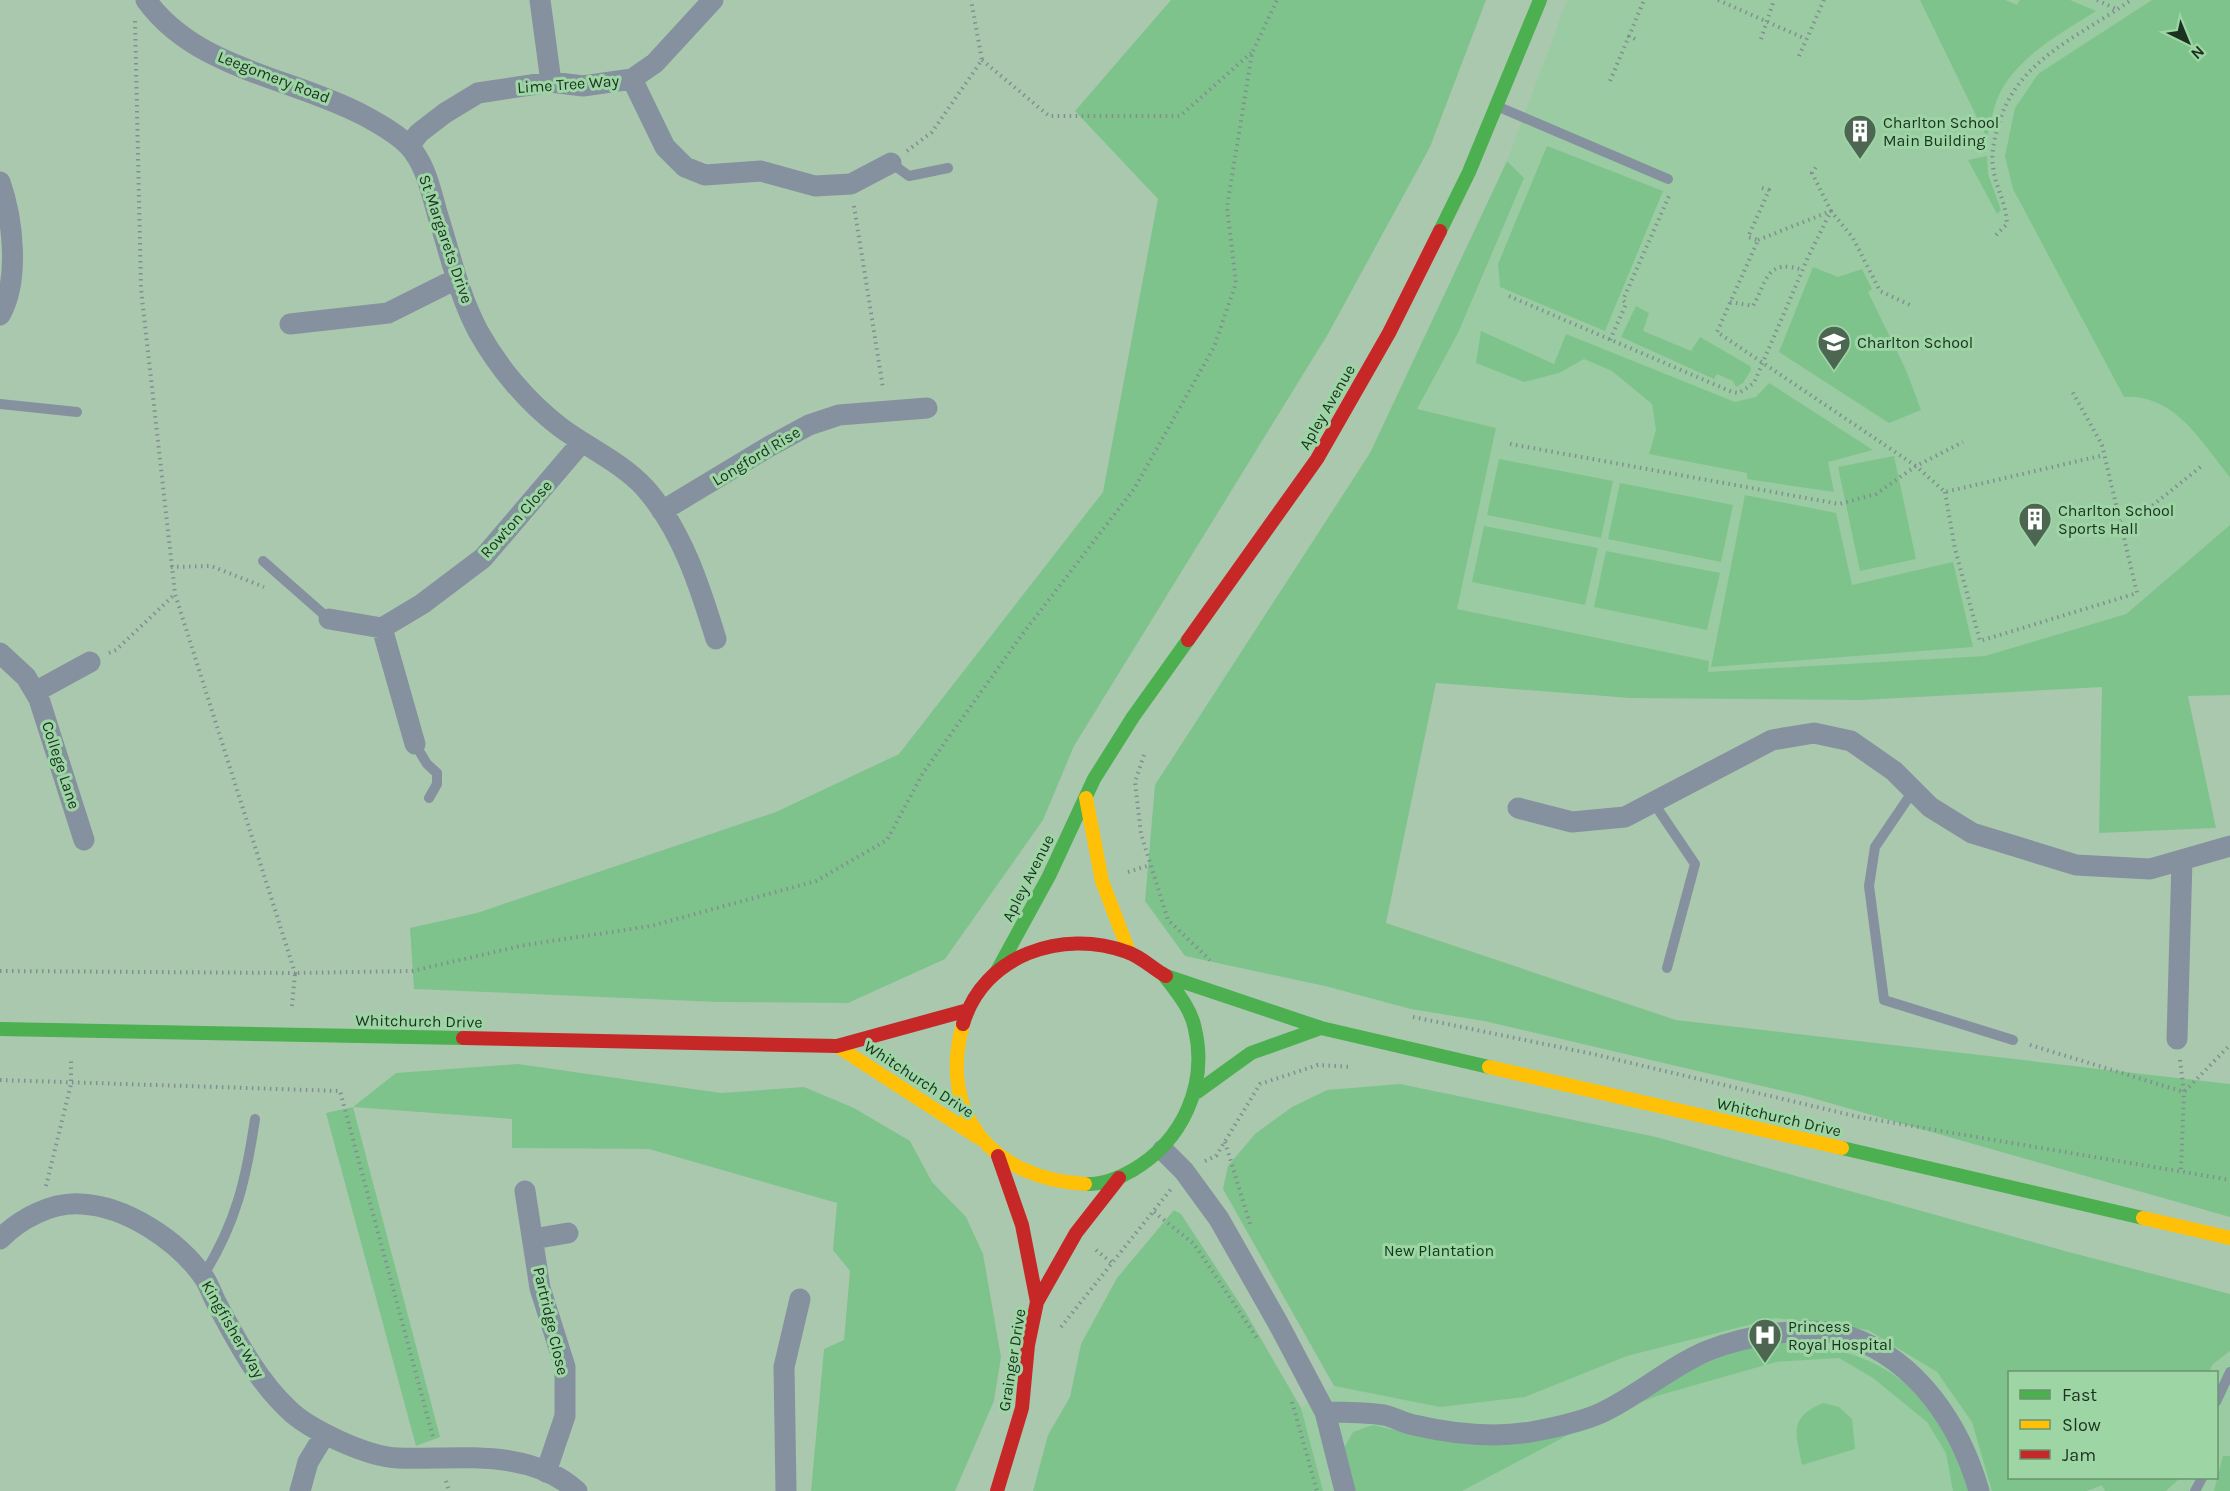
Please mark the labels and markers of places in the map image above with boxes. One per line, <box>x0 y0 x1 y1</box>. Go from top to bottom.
building icon: Charlton School Main Building <box>1842 113 1878 160</box>
place label: Charlton School Main Building <box>1883 113 1999 150</box>
school or university icon: Charlton School <box>1816 324 1852 371</box>
place label: Charlton School <box>1857 333 1973 352</box>
building icon: Charlton School Sports Hall <box>2017 501 2053 548</box>
place label: Charlton School Sports Hall <box>2058 501 2174 538</box>
hospital icon: Princess Royal Hospital <box>1747 1317 1783 1364</box>
place label: Princess Royal Hospital <box>1788 1317 1892 1354</box>

